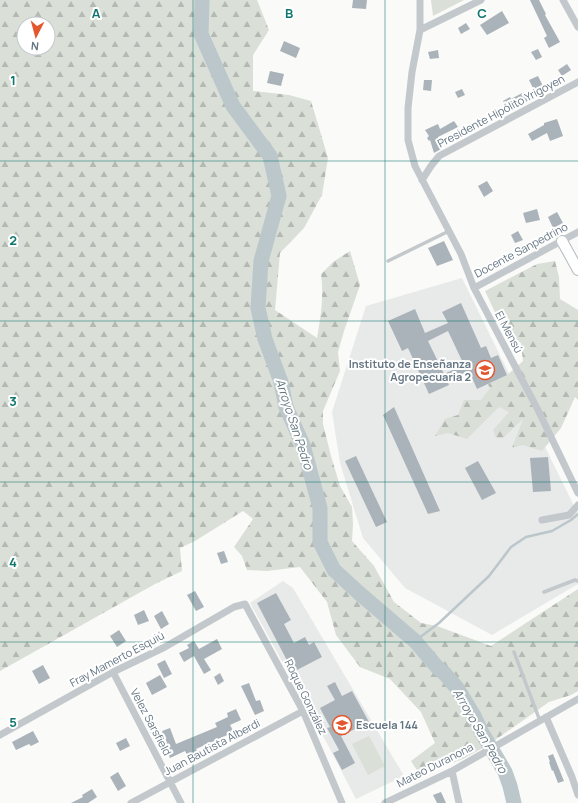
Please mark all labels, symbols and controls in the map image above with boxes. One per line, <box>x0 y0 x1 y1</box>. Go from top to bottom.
text: A <box>92 4 101 22</box>
text: B <box>285 4 293 22</box>
text: C <box>477 4 487 22</box>
north arrow <box>16 16 56 56</box>
text: N <box>30 39 40 54</box>
text: 1 <box>10 71 16 89</box>
street label: Presidente Hipólito Yrigoyen <box>435 71 567 151</box>
street label: Docente Sanpedrino <box>471 218 571 281</box>
text: 2 <box>9 231 17 249</box>
street label: El Mensú <box>492 308 527 355</box>
place label: Instituto de Enseñanza Agropecuaria 2 <box>349 356 471 384</box>
school or university icon: Instituto de Enseñanza Agropecuaria 2 <box>474 359 496 381</box>
water label: Arroyo San Pedro <box>272 376 317 472</box>
text: 3 <box>9 392 17 410</box>
text: 4 <box>9 553 17 571</box>
street label: Fray Mamerto Esquiú <box>67 627 167 690</box>
street label: Roque González <box>282 656 331 737</box>
water label: Arroyo San Pedro <box>449 685 512 777</box>
street label: Velez Sarsfield <box>127 686 175 758</box>
text: 5 <box>9 713 17 731</box>
school or university icon: Escuela 144 <box>331 714 353 736</box>
street label: Juan Bautista Alberdi <box>161 715 262 778</box>
place label: Escuela 144 <box>356 717 418 732</box>
street label: Mateo Duranona <box>394 739 476 790</box>

